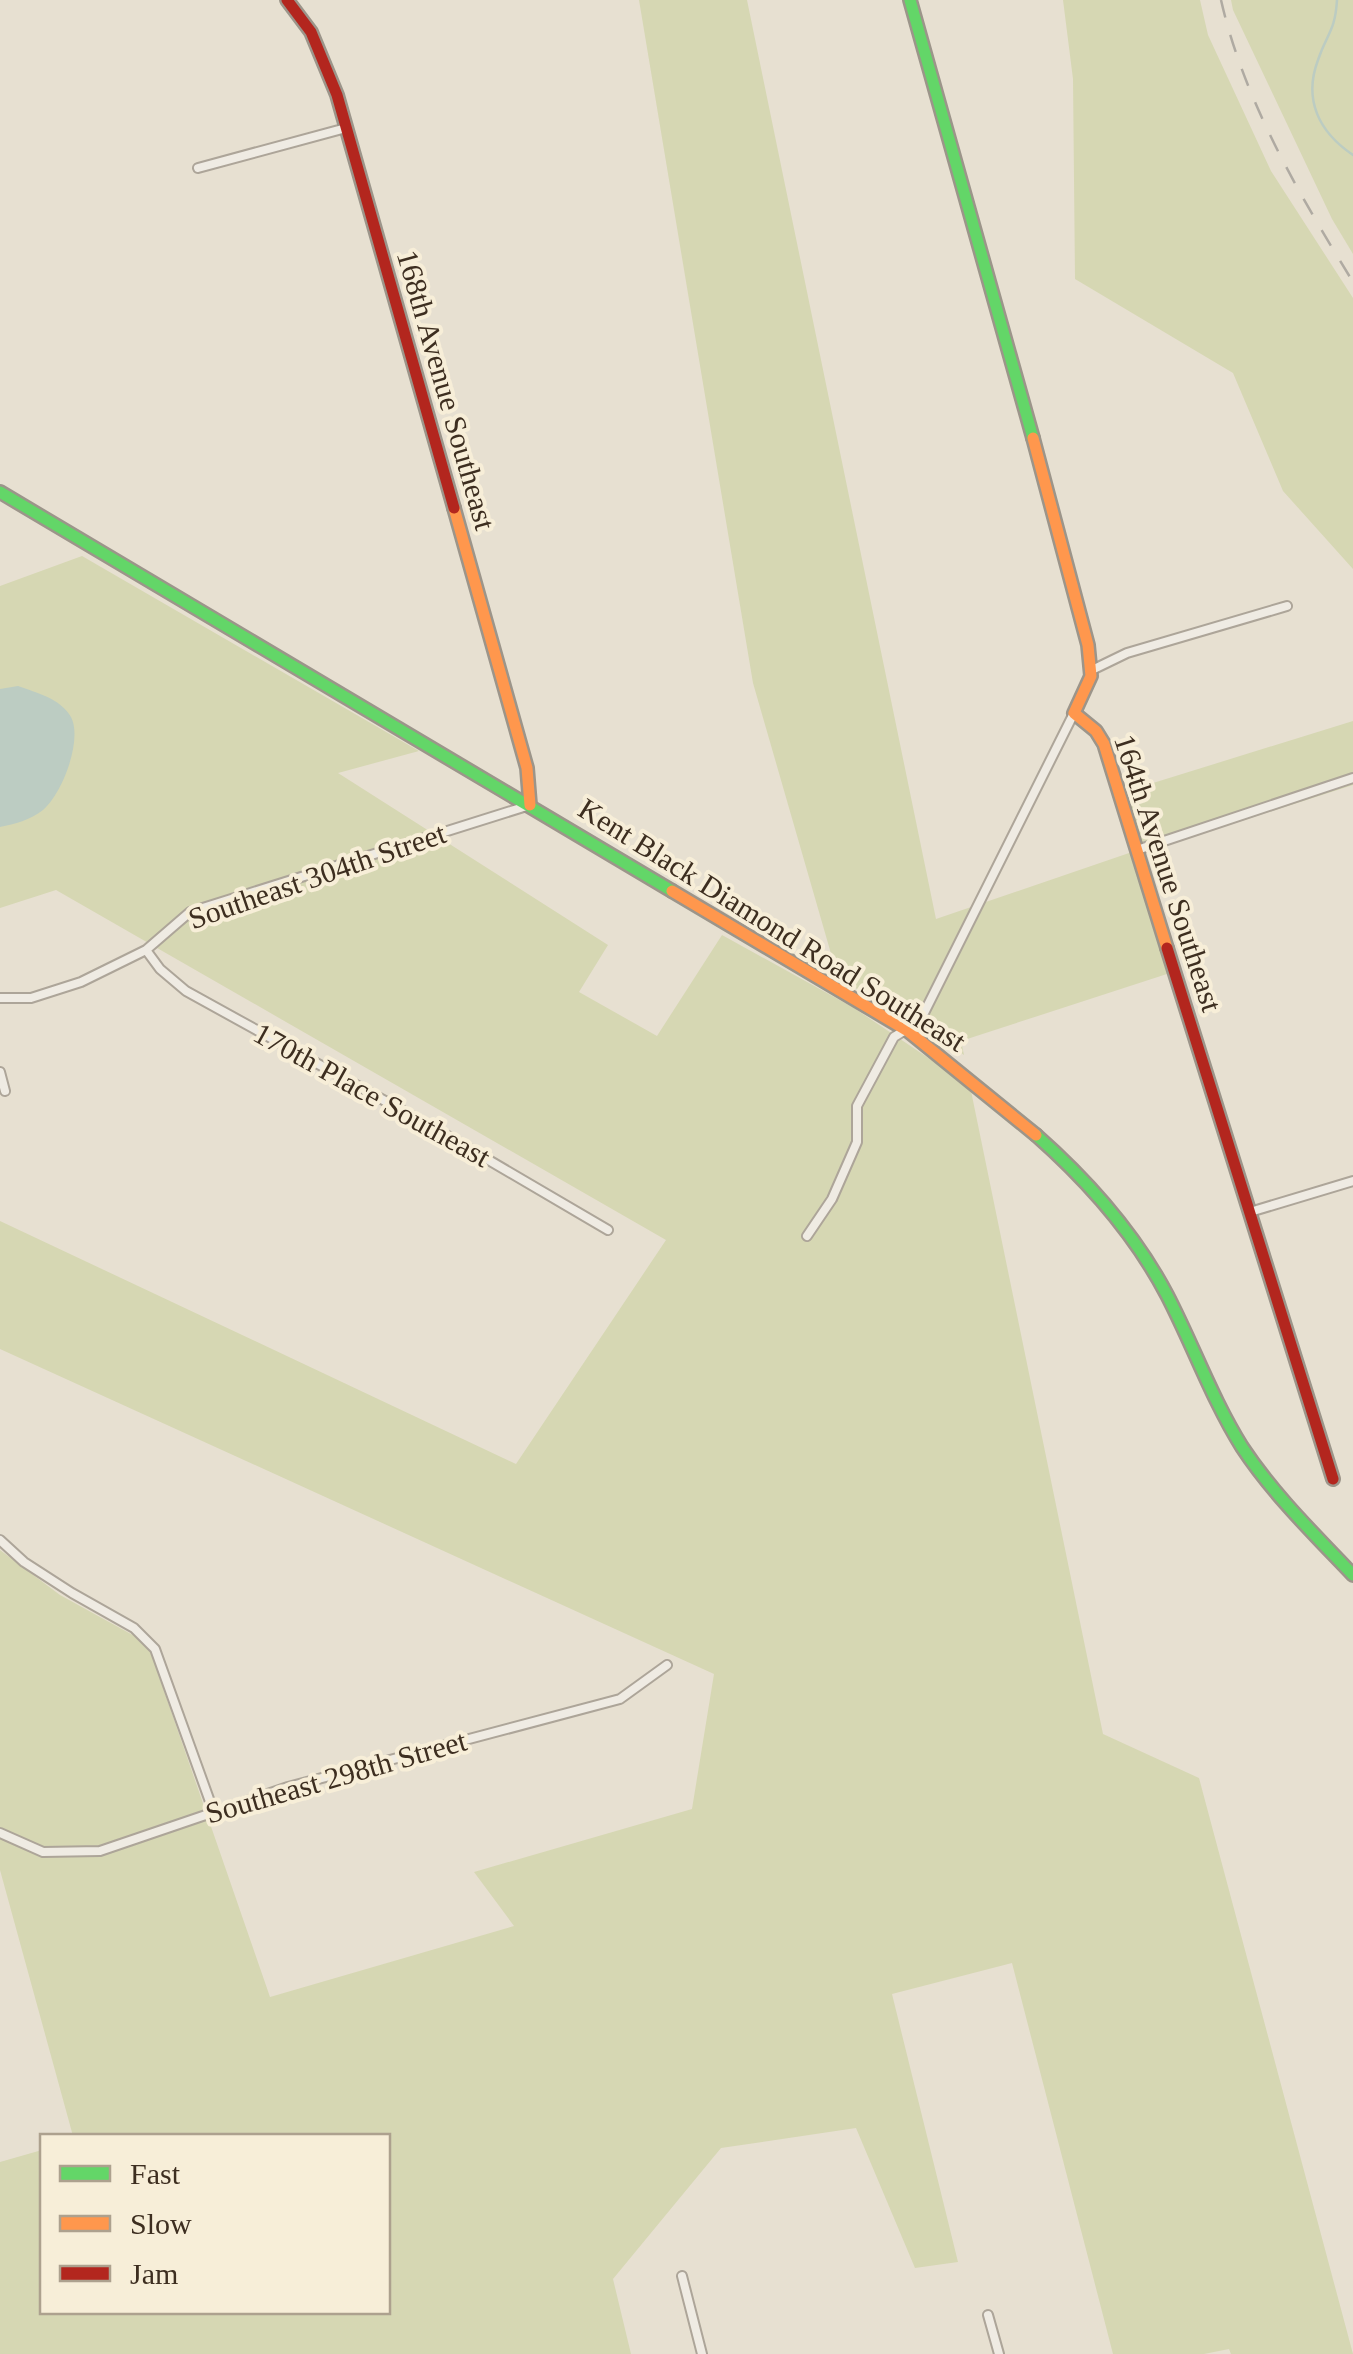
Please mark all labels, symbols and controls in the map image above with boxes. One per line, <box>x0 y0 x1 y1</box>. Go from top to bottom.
street label: 168th Avenue Southeast <box>391 246 502 534</box>
street label: 164th Avenue Southeast <box>1108 730 1229 1016</box>
street label: Kent Black Diamond Road Southeast <box>573 791 972 1058</box>
street label: Southeast 304th Street <box>184 816 450 935</box>
street label: 170th Place Southeast <box>248 1016 497 1174</box>
street label: Southeast 298th Street <box>202 1723 471 1830</box>
legend <box>40 2134 390 2314</box>
text: Fast <box>130 2157 181 2190</box>
text: Slow <box>130 2207 192 2240</box>
text: Jam <box>130 2257 178 2290</box>

